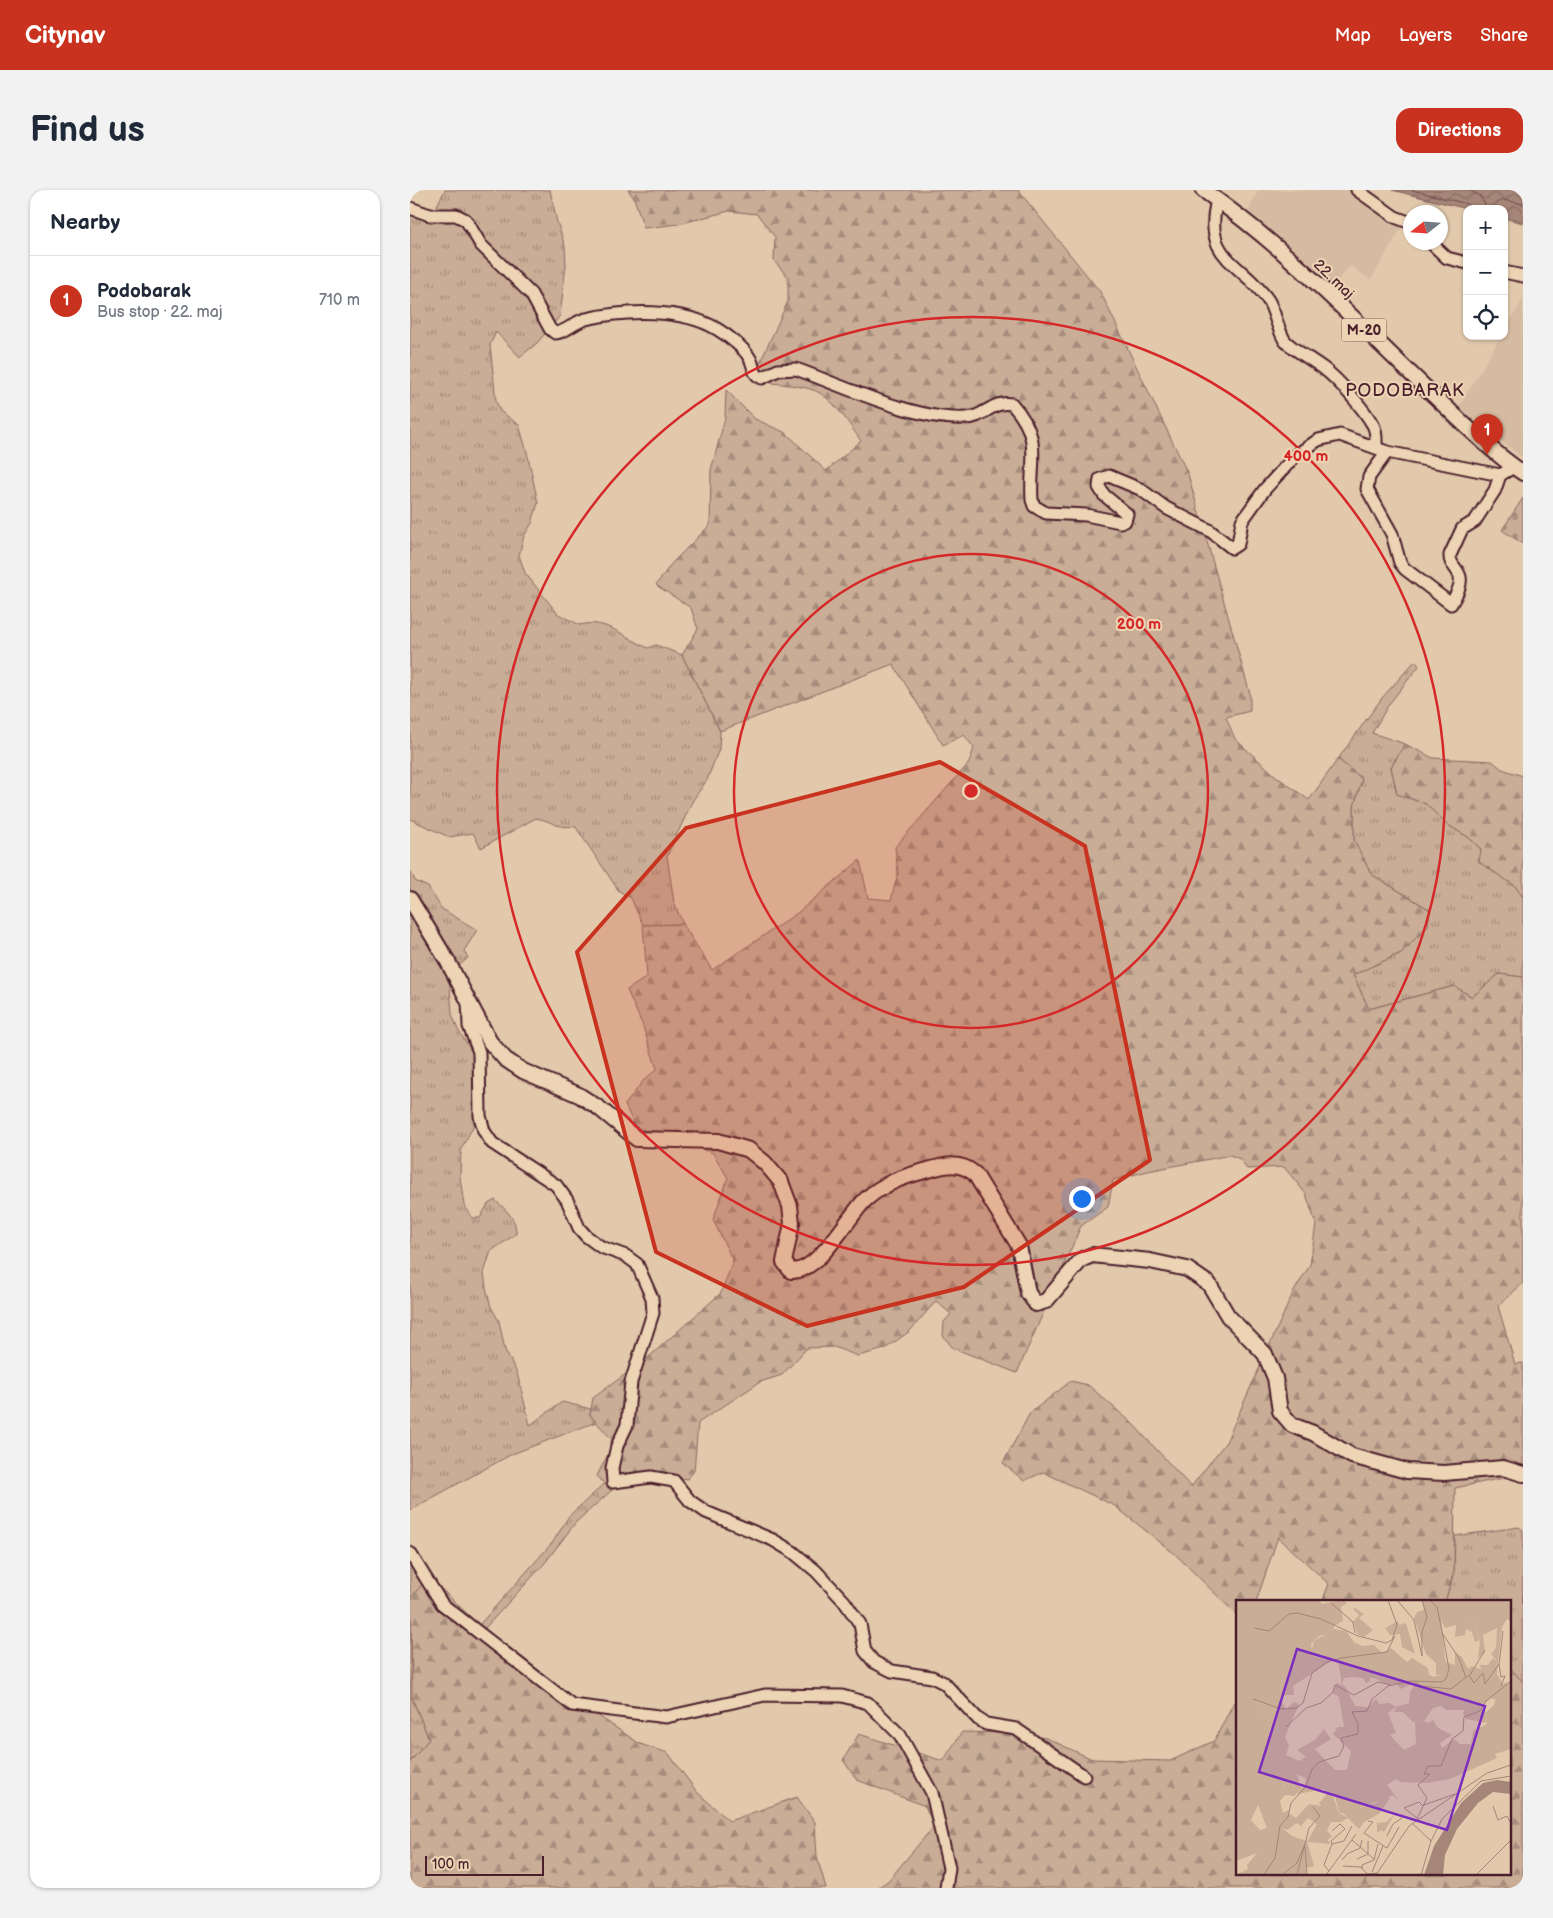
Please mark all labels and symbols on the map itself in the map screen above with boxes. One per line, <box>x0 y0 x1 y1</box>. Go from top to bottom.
north arrow <box>1403 205 1448 250</box>
street label: 22. maj <box>1309 255 1358 303</box>
road number: M-20 <box>1342 318 1386 342</box>
district label: PODOBARAK <box>1345 380 1465 401</box>
pin: 1 <box>1471 414 1503 455</box>
text: 400 m <box>1284 447 1328 466</box>
text: 200 m <box>1117 615 1161 634</box>
centre of rings <box>962 782 980 800</box>
your location <box>1069 1186 1095 1212</box>
inset map <box>1236 1600 1510 1876</box>
scale bar <box>425 1853 544 1876</box>

